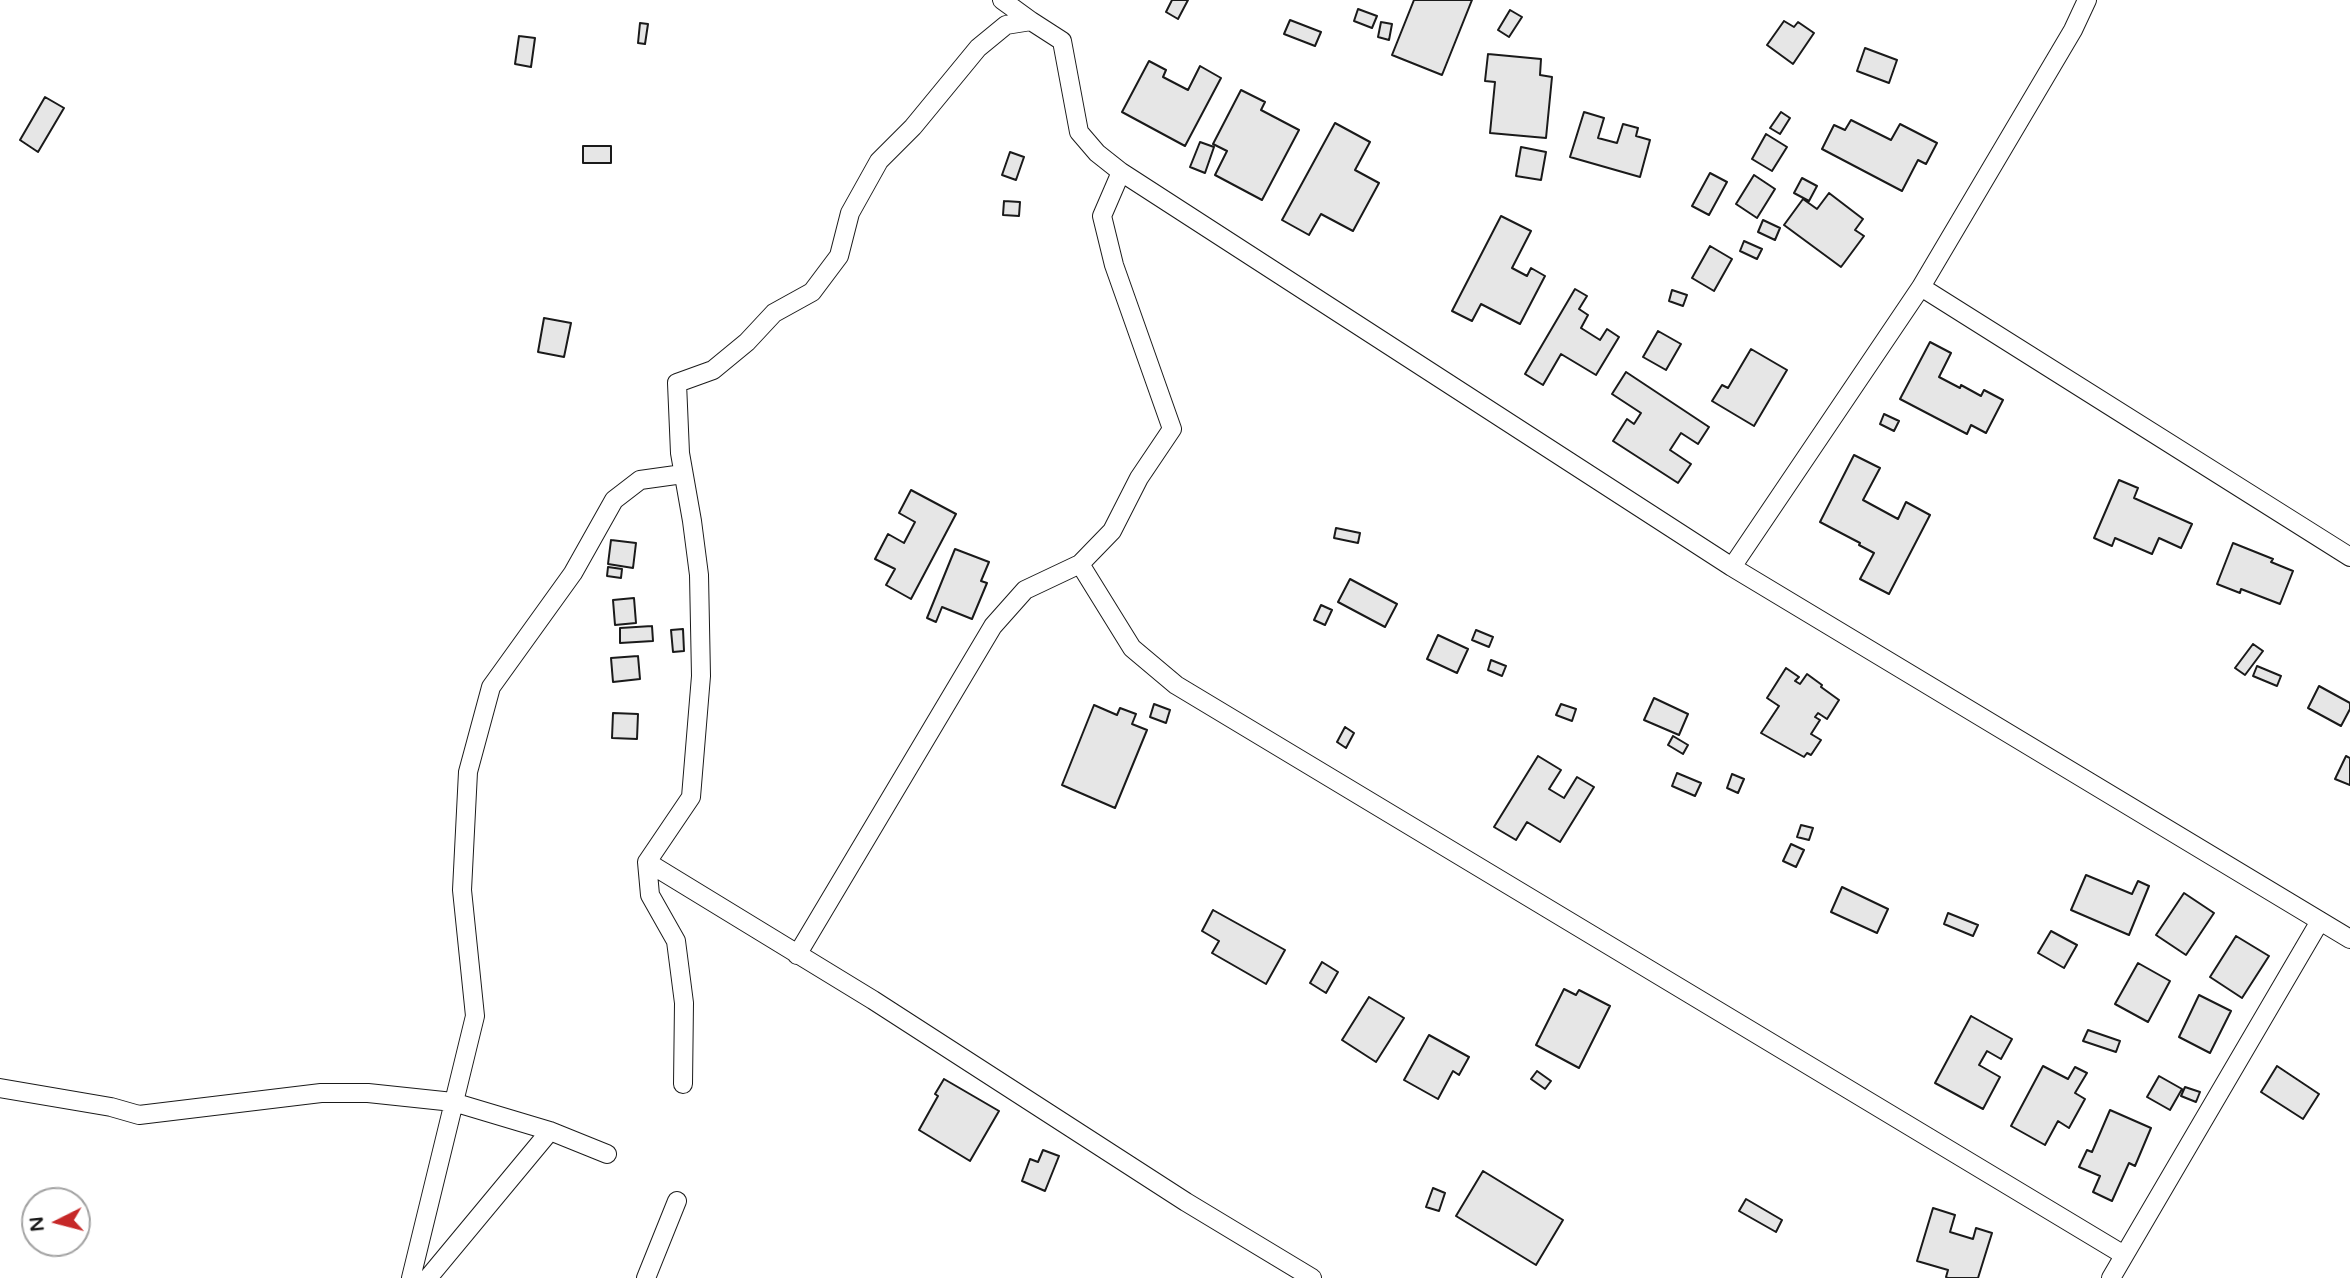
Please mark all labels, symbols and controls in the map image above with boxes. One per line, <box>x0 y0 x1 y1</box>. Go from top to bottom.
north arrow <box>21 1187 91 1257</box>
text: N <box>25 1215 49 1233</box>

